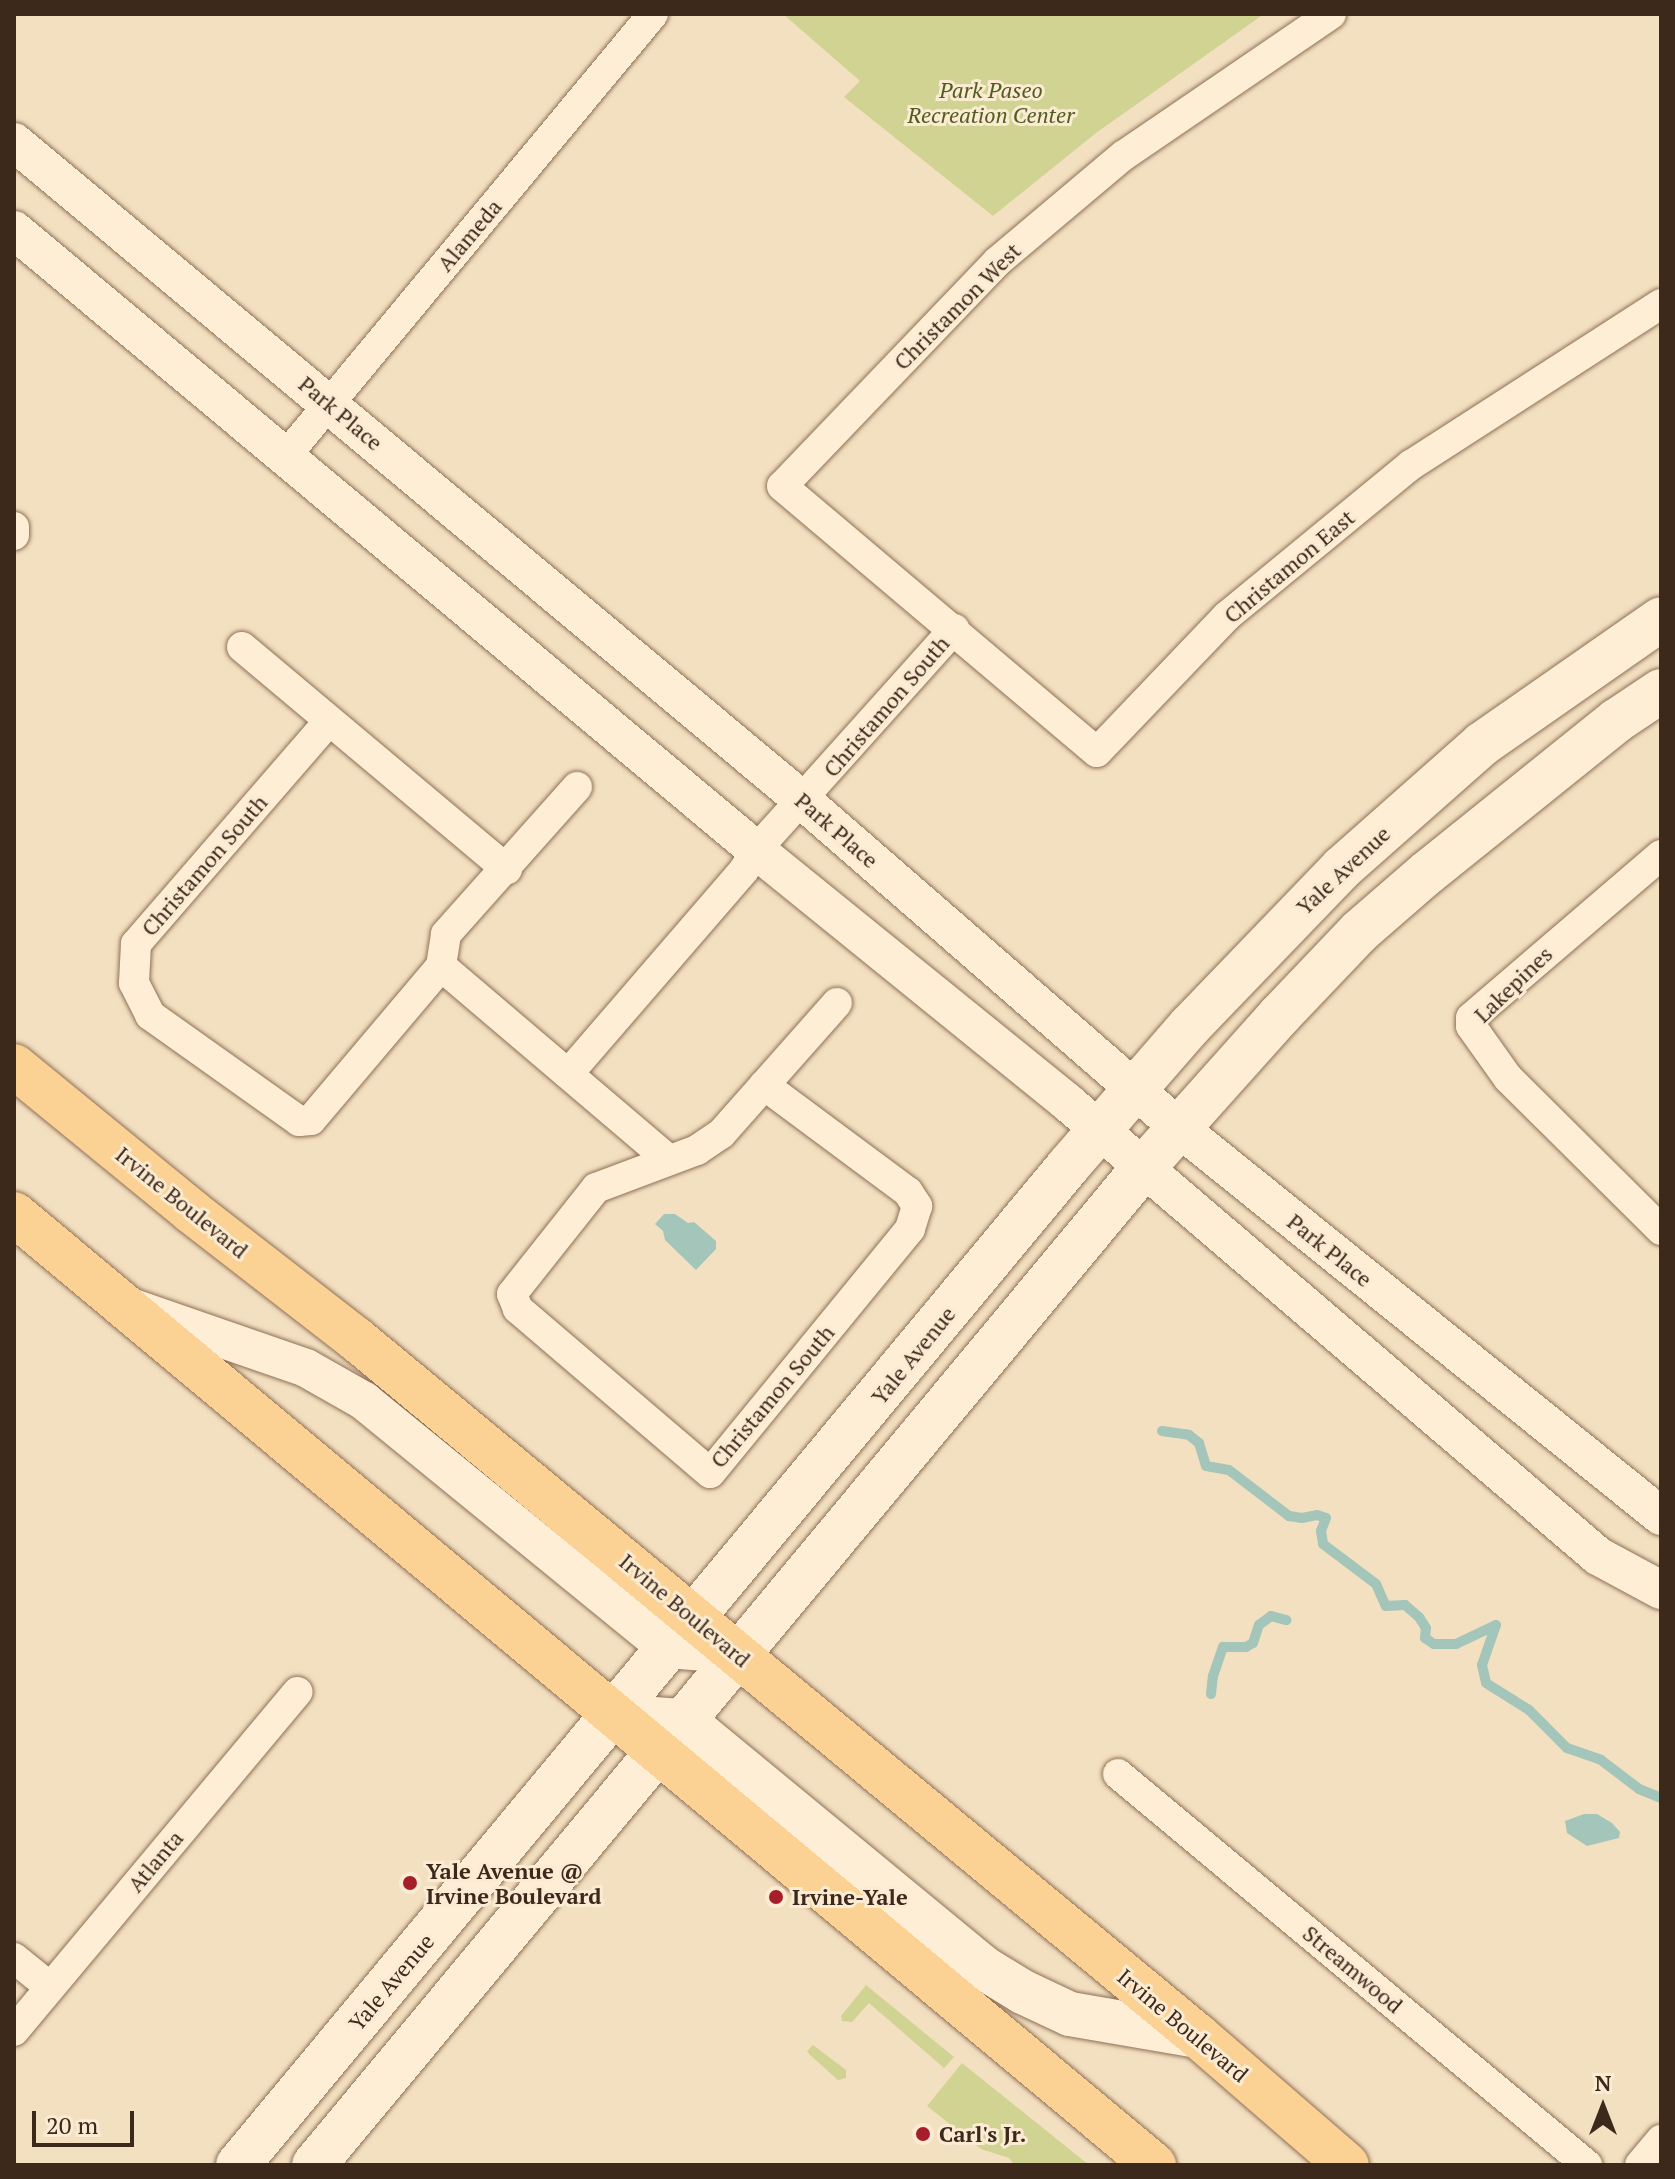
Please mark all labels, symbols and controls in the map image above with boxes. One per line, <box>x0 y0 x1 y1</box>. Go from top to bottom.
park label: Park Paseo Recreation Center <box>908 76 1074 128</box>
street label: Alameda <box>431 194 507 276</box>
street label: Christamon West <box>888 237 1026 375</box>
street label: Park Place <box>294 370 388 456</box>
street label: Christamon East <box>1218 504 1360 628</box>
street label: Christamon South <box>818 630 954 782</box>
street label: Park Place <box>790 787 884 873</box>
street label: Christamon South <box>136 789 272 941</box>
street label: Yale Avenue <box>1291 820 1395 920</box>
street label: Lakepines <box>1469 940 1557 1028</box>
street label: Irvine Boulevard <box>111 1141 253 1263</box>
street label: Park Place <box>1282 1208 1378 1292</box>
street label: Yale Avenue <box>865 1301 961 1409</box>
street label: Christamon South <box>705 1319 839 1473</box>
street label: Irvine Boulevard <box>614 1548 756 1672</box>
street label: Atlanta <box>122 1825 188 1897</box>
place label: Yale Avenue @ Irvine Boulevard <box>426 1857 601 1908</box>
marker: Yale Avenue @ Irvine Boulevard <box>401 1874 419 1892</box>
place label: Irvine-Yale <box>792 1884 908 1910</box>
marker: Irvine-Yale <box>767 1888 785 1906</box>
street label: Streamwood <box>1298 1920 1408 2018</box>
street label: Yale Avenue <box>343 1928 439 2036</box>
street label: Irvine Boulevard <box>1112 1963 1254 2087</box>
north arrow <box>1563 2067 1643 2147</box>
text: N <box>1595 2068 1611 2097</box>
scale bar <box>36 2095 138 2145</box>
text: 20 m <box>46 2109 98 2141</box>
place label: Carl's Jr. <box>939 2121 1026 2147</box>
marker: Carl's Jr. <box>914 2125 932 2143</box>

